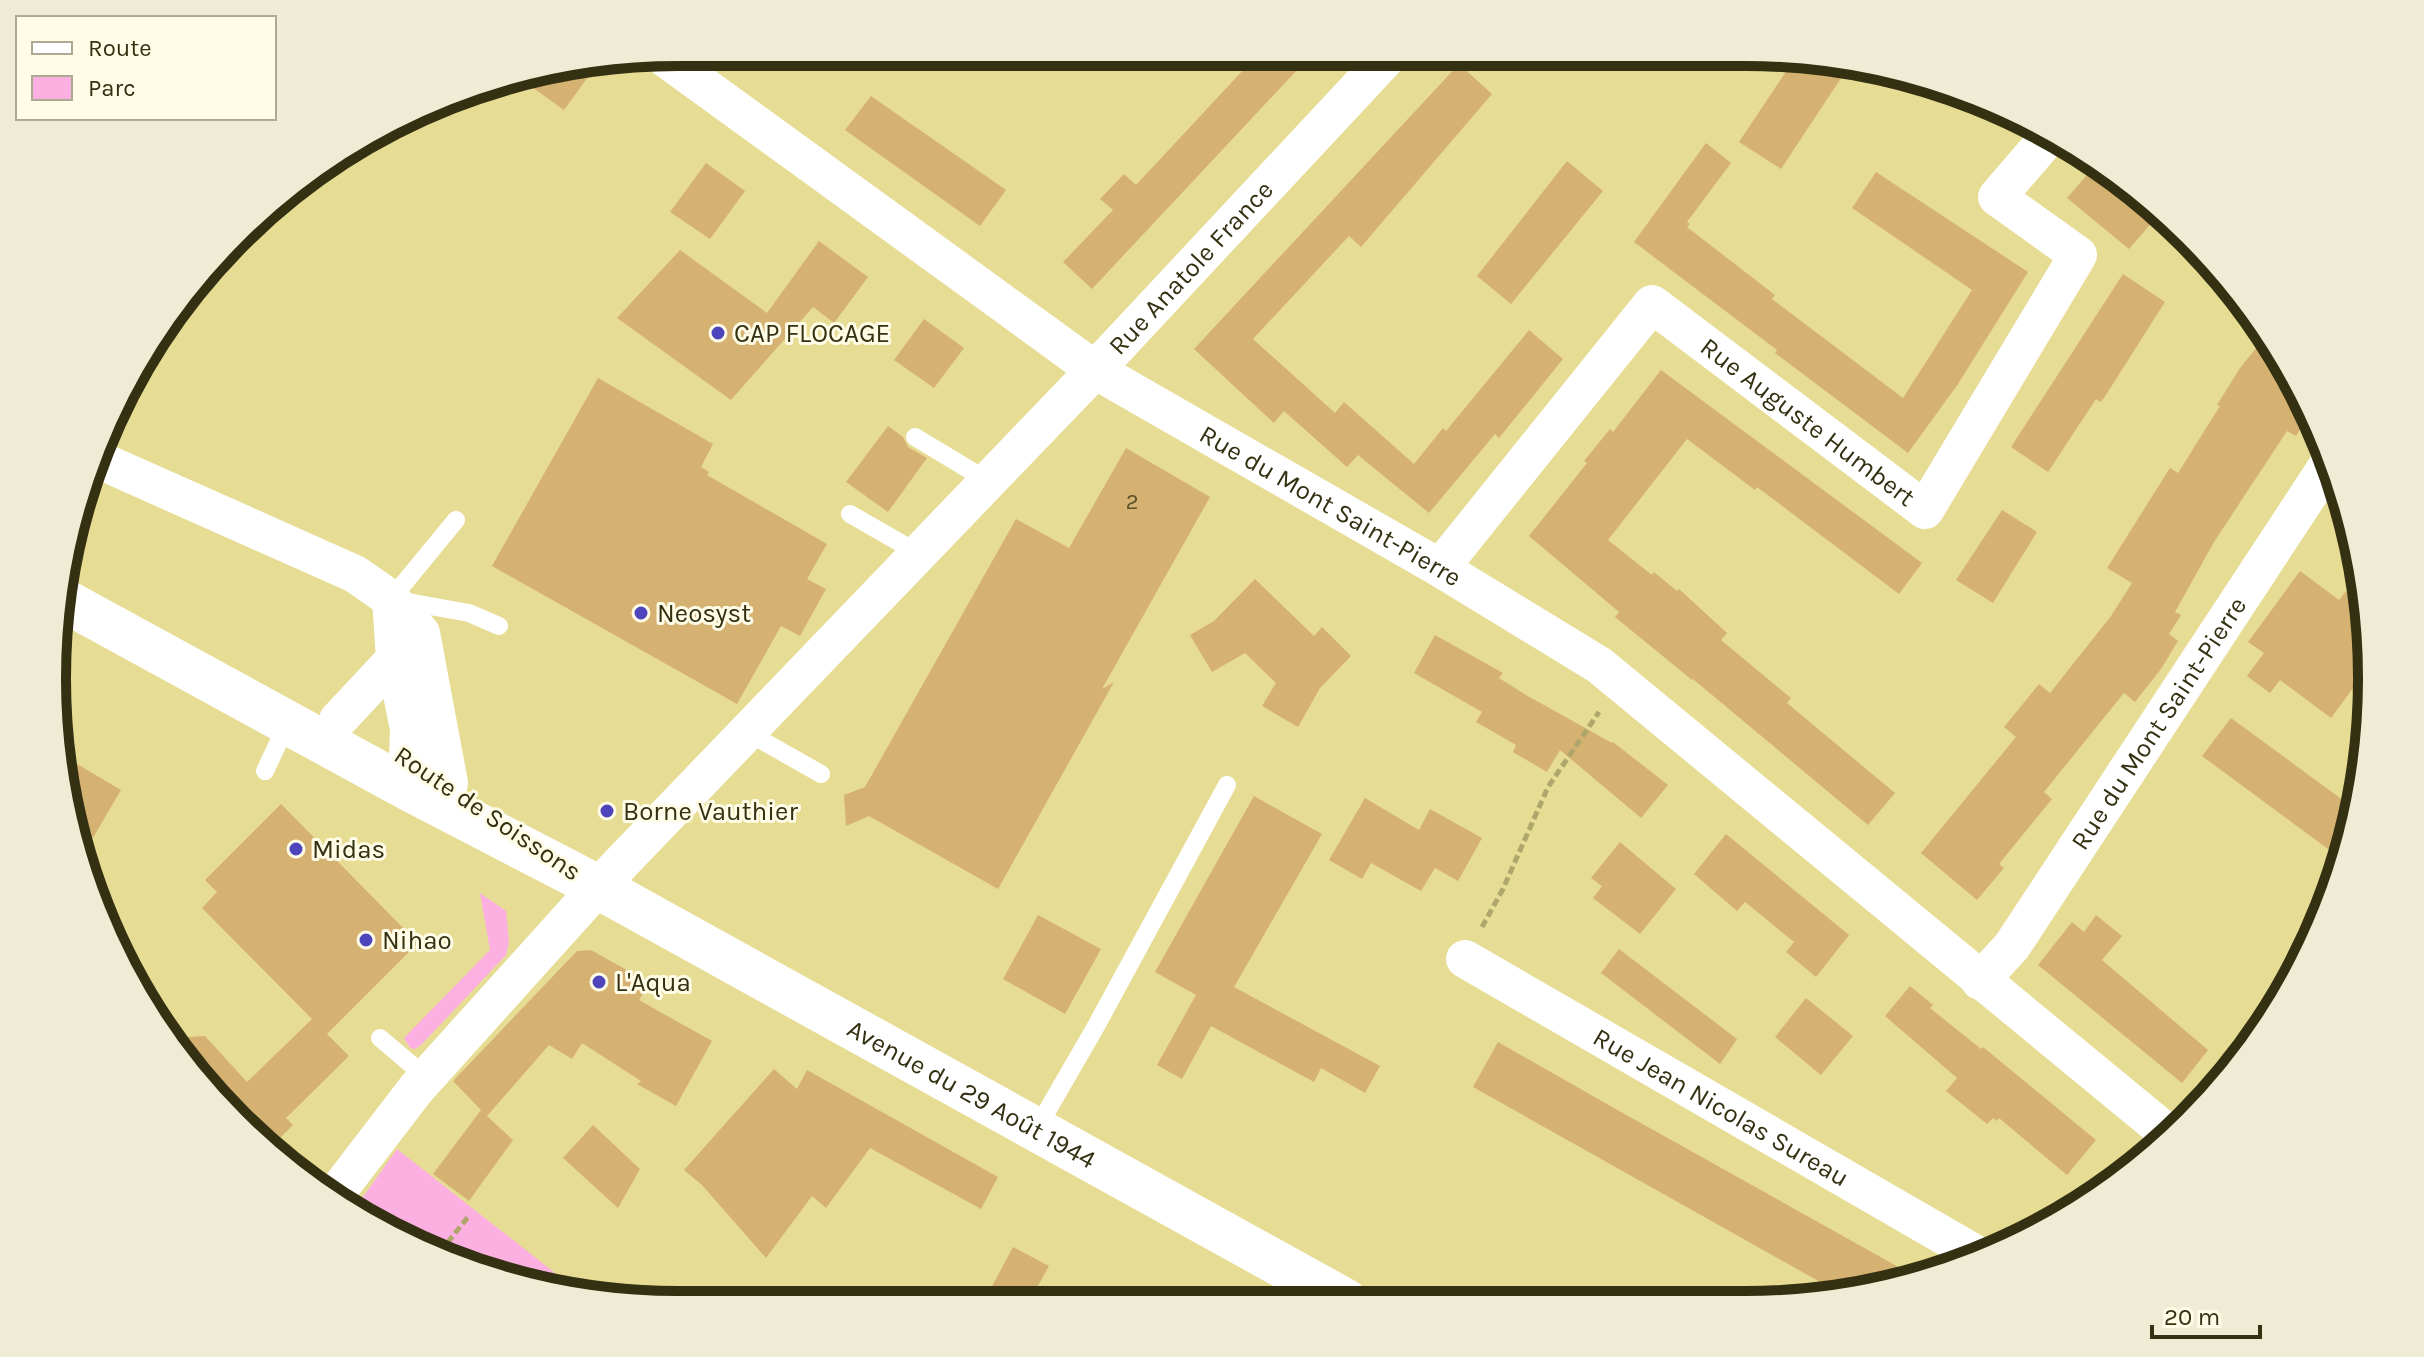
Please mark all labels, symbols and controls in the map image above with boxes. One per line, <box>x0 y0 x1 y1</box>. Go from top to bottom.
legend <box>16 16 276 120</box>
text: Route <box>88 34 152 62</box>
text: Parc <box>88 74 136 102</box>
street label: Rue Anatole France <box>1102 174 1280 361</box>
place label: CAP FLOCAGE <box>734 318 890 349</box>
marker: CAP FLOCAGE <box>709 324 727 342</box>
street label: Rue Auguste Humbert <box>1694 331 1921 513</box>
street label: Rue du Mont Saint-Pierre <box>1194 418 1467 593</box>
house number: 2 <box>1126 489 1138 515</box>
street label: Rue du Mont Saint-Pierre <box>2064 591 2253 856</box>
place label: Neosyst <box>657 598 751 629</box>
marker: Neosyst <box>632 604 650 622</box>
street label: Route de Soissons <box>388 739 587 887</box>
place label: Borne Vauthier <box>623 796 798 827</box>
marker: Borne Vauthier <box>598 802 616 820</box>
place label: Midas <box>312 834 385 865</box>
marker: Midas <box>287 840 305 858</box>
place label: Nihao <box>382 925 452 956</box>
marker: Nihao <box>357 931 375 949</box>
place label: L'Aqua <box>615 967 691 998</box>
marker: L'Aqua <box>590 973 608 991</box>
street label: Avenue du 29 Août 1944 <box>842 1013 1101 1175</box>
street label: Rue Jean Nicolas Sureau <box>1588 1021 1854 1194</box>
scale bar <box>2152 1289 2260 1339</box>
text: 20 m <box>2164 1303 2220 1331</box>

